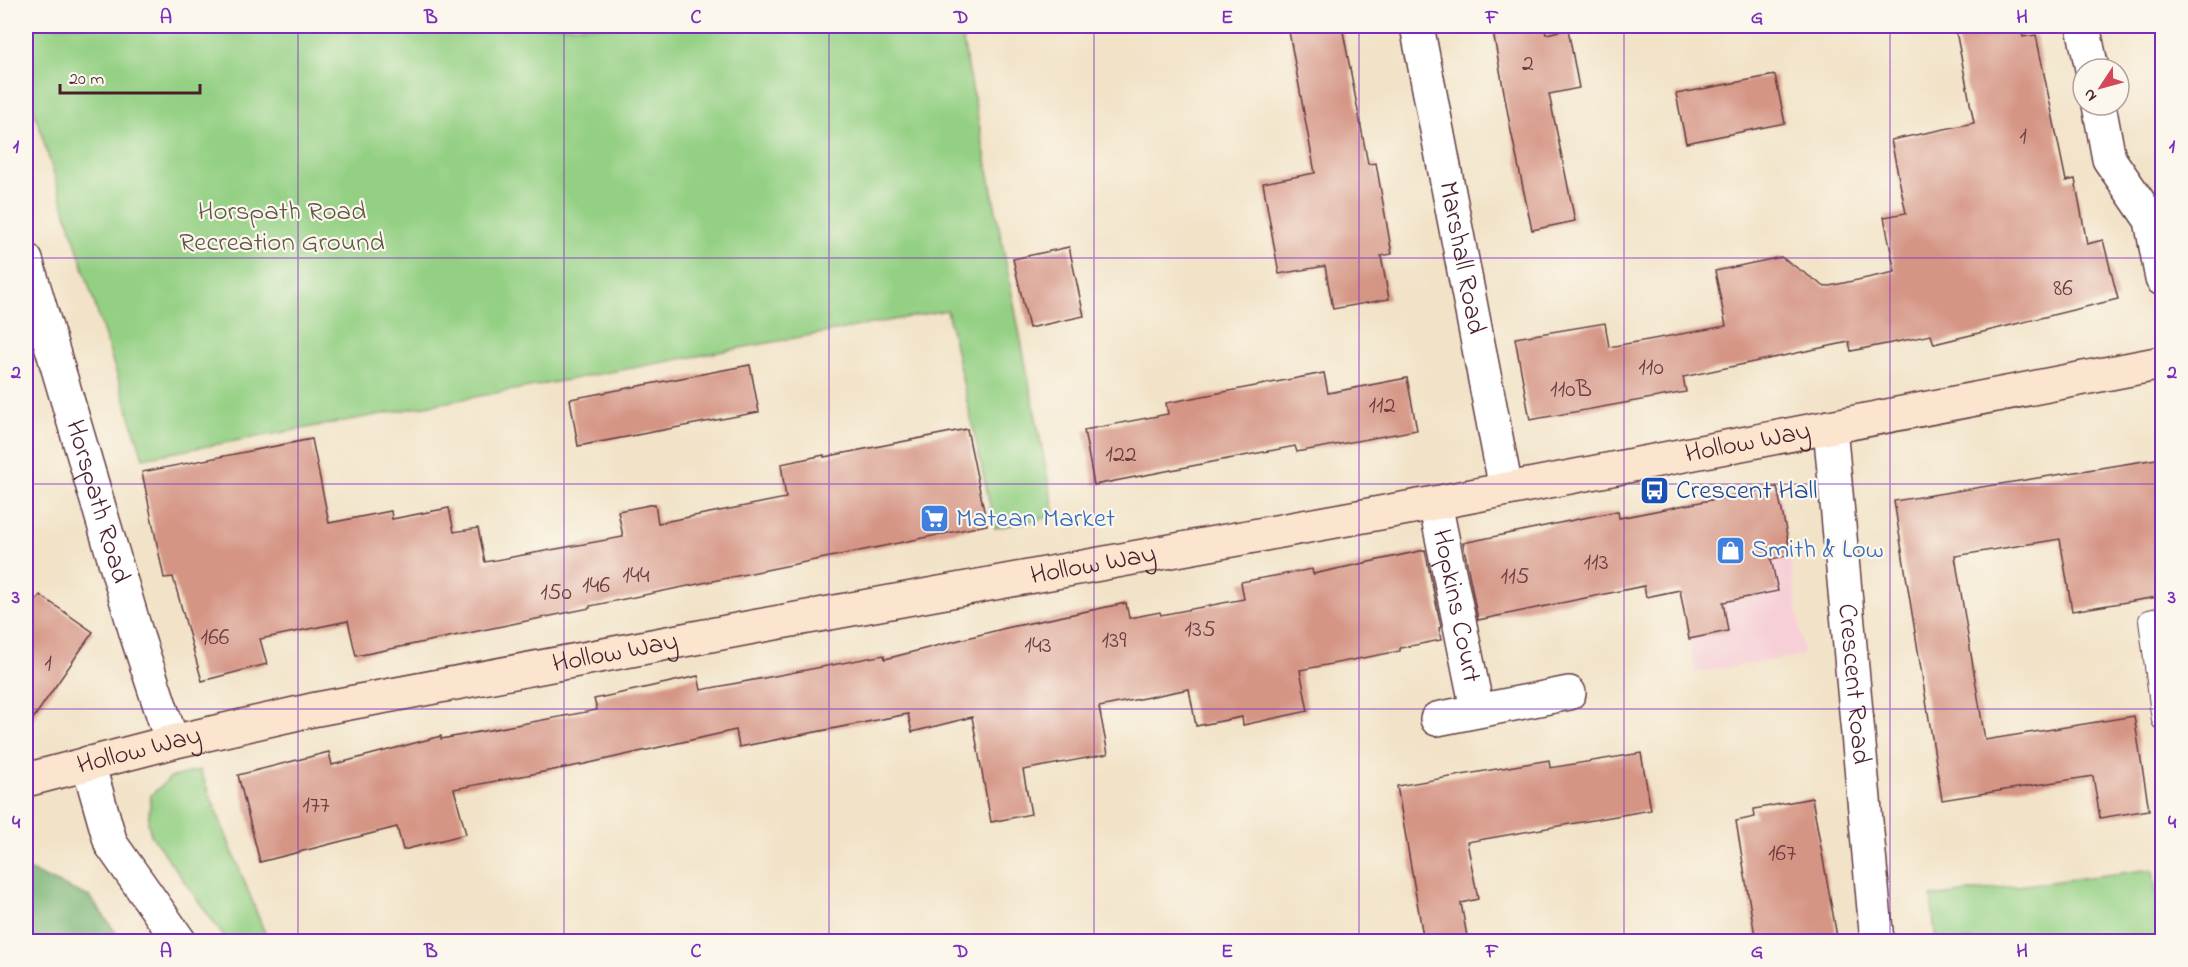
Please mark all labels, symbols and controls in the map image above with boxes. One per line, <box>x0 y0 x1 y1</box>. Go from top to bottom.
text: A <box>160 4 172 33</box>
text: B <box>423 4 438 33</box>
text: C <box>691 4 702 33</box>
text: D <box>953 4 968 33</box>
text: E <box>1221 4 1233 33</box>
text: F <box>1485 4 1499 33</box>
text: G <box>1751 4 1764 33</box>
text: H <box>2016 4 2028 33</box>
house number: 2 <box>1522 47 1534 82</box>
scale bar <box>60 57 200 95</box>
north arrow <box>2071 57 2131 117</box>
text: 20 m <box>69 67 104 93</box>
text: N <box>2077 83 2103 106</box>
house number: 1 <box>2019 120 2027 155</box>
text: 1 <box>13 133 20 162</box>
text: 1 <box>2169 133 2176 162</box>
street label: Marshall Road <box>1428 178 1495 338</box>
park label: Horspath Road Recreation Ground <box>179 193 385 263</box>
house number: 86 <box>2053 272 2073 307</box>
house number: 110 <box>1638 351 1664 386</box>
text: 2 <box>10 359 21 388</box>
text: 2 <box>2166 359 2177 388</box>
house number: 110B <box>1550 373 1592 408</box>
house number: 112 <box>1368 389 1396 424</box>
street label: Hollow Way <box>1682 412 1814 474</box>
street label: Horspath Road <box>55 415 140 588</box>
house number: 122 <box>1105 438 1137 473</box>
place label: Crescent Hall <box>1676 472 1818 511</box>
bus stop icon: Crescent Hall <box>1639 475 1671 507</box>
place label: Matean Market <box>956 500 1115 539</box>
supermarket icon: Matean Market <box>919 503 951 535</box>
street label: Hopkins Court <box>1421 526 1491 686</box>
place label: Smith & Low <box>1751 531 1884 570</box>
shop icon: Smith & Low <box>1714 534 1746 566</box>
street label: Hollow Way <box>1027 535 1159 596</box>
house number: 113 <box>1583 546 1609 581</box>
house number: 144 <box>622 559 650 594</box>
house number: 115 <box>1501 560 1530 595</box>
house number: 146 <box>582 569 610 604</box>
house number: 150 <box>540 576 572 611</box>
text: 3 <box>11 584 20 613</box>
text: 3 <box>2167 584 2176 613</box>
street label: Crescent Road <box>1827 602 1880 766</box>
house number: 135 <box>1184 613 1216 648</box>
house number: 166 <box>201 621 230 656</box>
street label: Hollow Way <box>549 622 681 684</box>
house number: 139 <box>1102 624 1127 659</box>
house number: 143 <box>1024 629 1052 664</box>
house number: 1 <box>44 647 52 682</box>
street label: Hollow Way <box>73 716 205 785</box>
house number: 177 <box>302 789 330 824</box>
text: 4 <box>12 809 21 838</box>
text: 4 <box>2168 809 2177 838</box>
house number: 167 <box>1768 837 1796 872</box>
text: A <box>160 938 172 967</box>
text: B <box>423 938 438 967</box>
text: C <box>691 938 702 967</box>
text: D <box>953 938 968 967</box>
text: E <box>1221 938 1233 967</box>
text: F <box>1485 938 1499 967</box>
text: G <box>1751 938 1764 967</box>
text: H <box>2016 938 2028 967</box>

